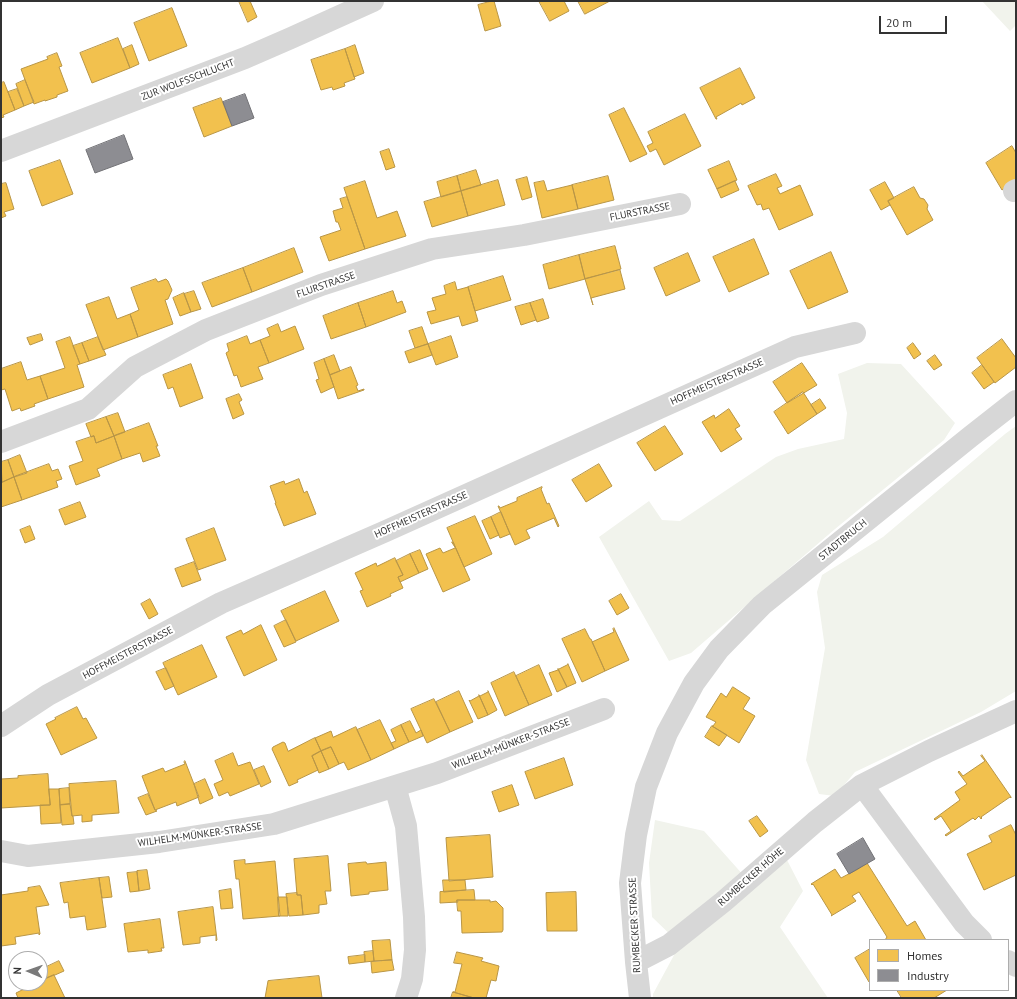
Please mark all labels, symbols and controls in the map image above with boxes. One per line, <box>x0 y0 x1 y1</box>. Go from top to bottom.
scale bar <box>881 8 949 34</box>
text: 20 m <box>886 15 912 30</box>
street label: ZUR WOLFSSCHLUCHT <box>140 57 236 103</box>
street label: FLURSTRASSE <box>609 200 671 224</box>
street label: FLURSTRASSE <box>295 269 357 301</box>
street label: HOFFMEISTERSTRASSE <box>669 356 765 408</box>
street label: HOFFMEISTERSTRASSE <box>373 489 469 541</box>
street label: STADTBRUCH <box>817 517 869 563</box>
street label: HOFFMEISTERSTRASSE <box>81 624 175 682</box>
street label: WILHELM-MÜNKER-STRASSE <box>450 716 572 772</box>
street label: WILHELM-MÜNKER-STRASSE <box>137 820 263 850</box>
street label: RUMBECKER HÖHE <box>716 845 786 909</box>
street label: RUMBECKER STRASSE <box>627 877 643 973</box>
legend <box>869 939 1009 991</box>
text: Homes <box>907 948 942 963</box>
north arrow <box>8 951 48 991</box>
text: N <box>10 967 24 974</box>
text: Industry <box>907 968 949 983</box>

